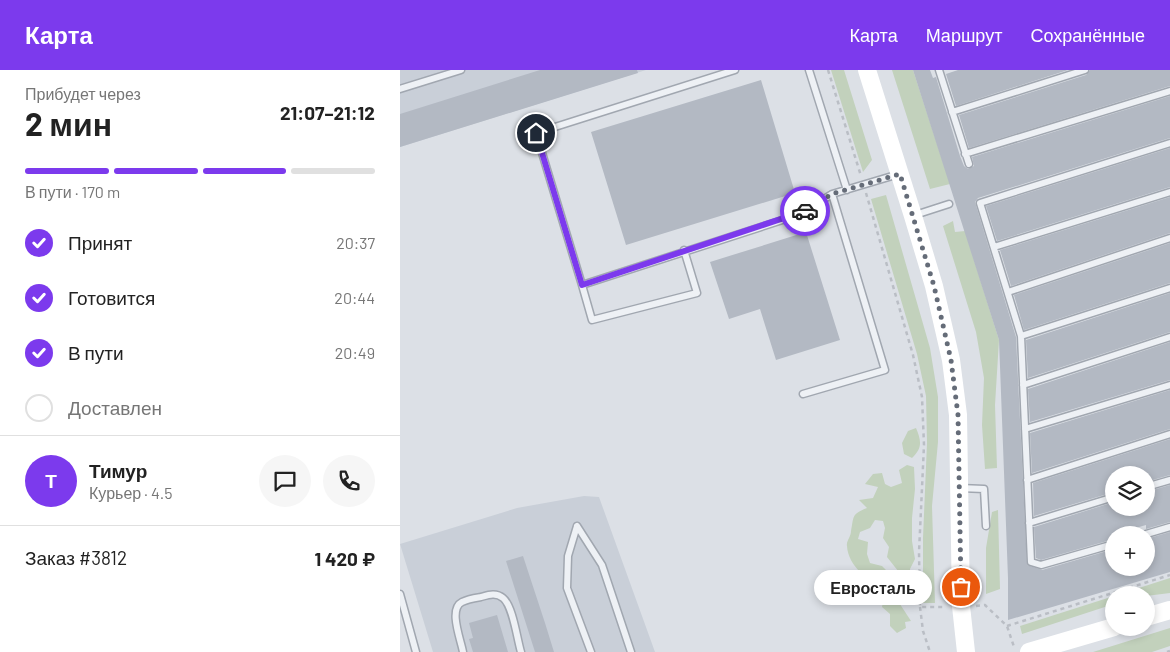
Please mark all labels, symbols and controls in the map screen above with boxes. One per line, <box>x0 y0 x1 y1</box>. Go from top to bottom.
text: Карта <box>25 20 93 49</box>
text: Карта <box>850 24 898 46</box>
text: Маршрут <box>926 24 1002 46</box>
text: Сохранённые <box>1030 24 1145 46</box>
text: Прибудет через <box>25 84 141 103</box>
text: 21:07–21:12 <box>280 101 375 124</box>
text: 2 мин <box>25 104 112 142</box>
pin <box>515 112 557 154</box>
icon: home <box>522 119 550 147</box>
text: В пути · 170 m <box>25 182 120 201</box>
courier <box>780 186 830 236</box>
icon: car <box>791 197 819 225</box>
icon: check <box>25 229 53 257</box>
text: Принят <box>68 231 132 254</box>
text: 20:37 <box>336 233 375 252</box>
icon: check <box>25 284 53 312</box>
text: Готовится <box>68 286 155 309</box>
text: 20:44 <box>334 288 375 307</box>
icon: check <box>25 339 53 367</box>
text: В пути <box>68 341 124 364</box>
text: 20:49 <box>335 343 375 362</box>
text: Доставлен <box>68 396 162 419</box>
button: chat <box>259 455 311 507</box>
button: phone <box>323 455 375 507</box>
text: Тимур <box>89 459 147 482</box>
map controls <box>1105 466 1155 636</box>
button: layers <box>1105 466 1155 516</box>
text: Т <box>45 469 57 492</box>
text: Курьер · 4.5 <box>89 483 172 502</box>
button: + <box>1105 526 1155 576</box>
text: Заказ #3812 <box>25 546 127 569</box>
text: 1 420 ₽ <box>314 547 375 570</box>
pin <box>940 566 982 608</box>
callout: Евросталь <box>814 570 931 604</box>
icon: bag <box>947 573 975 601</box>
text: Евросталь <box>830 578 916 597</box>
button: − <box>1105 586 1155 636</box>

